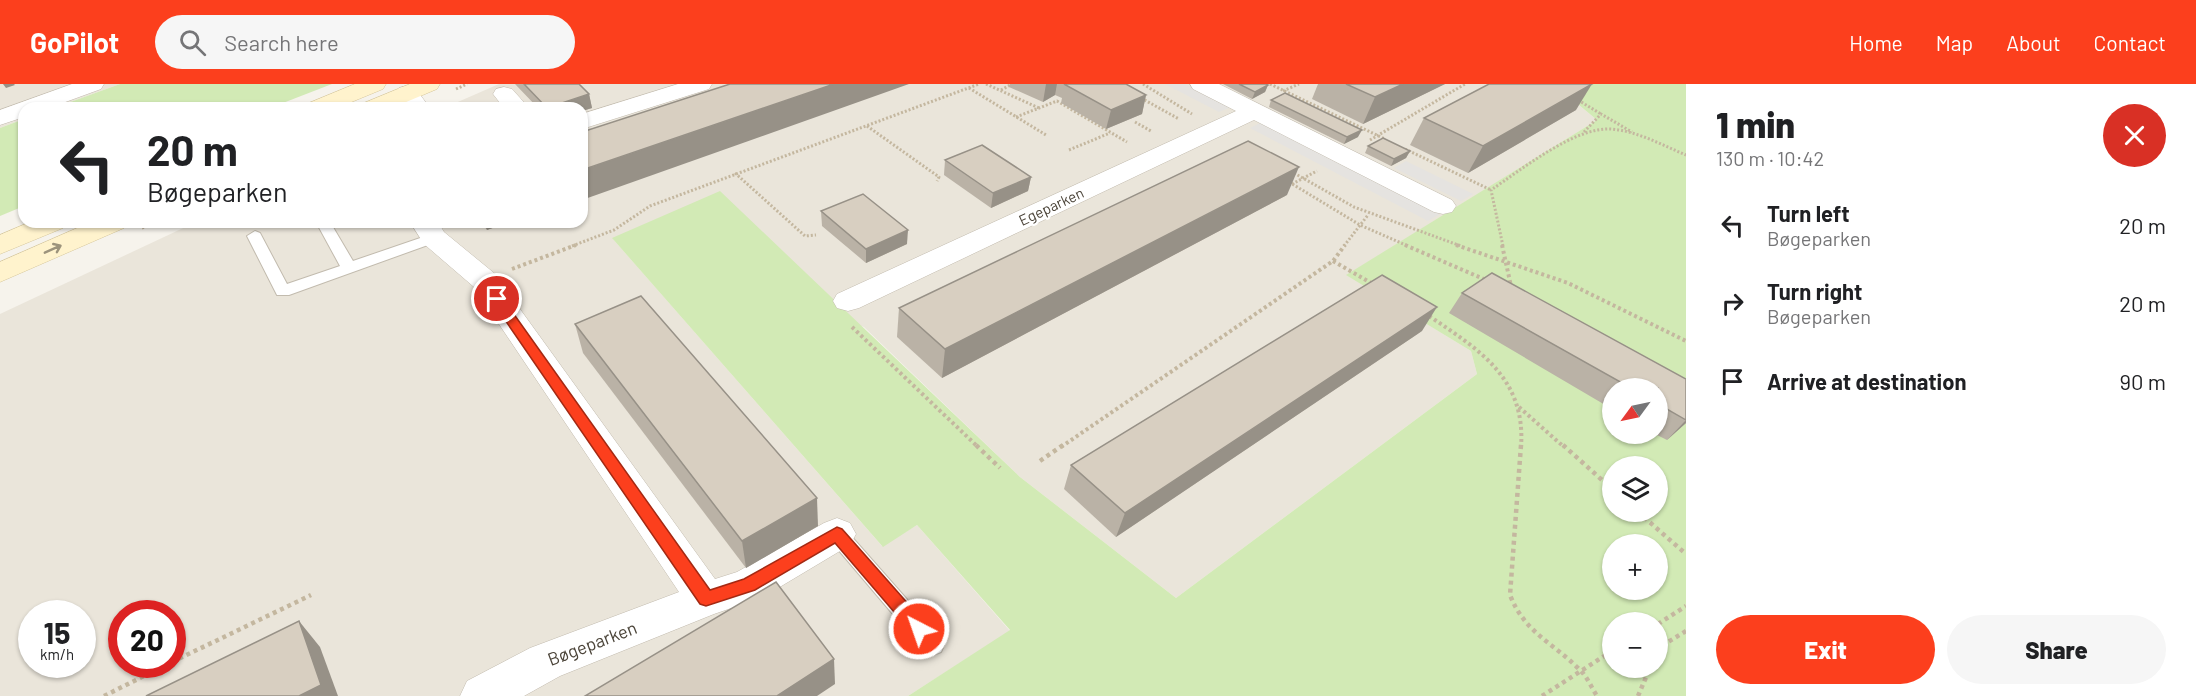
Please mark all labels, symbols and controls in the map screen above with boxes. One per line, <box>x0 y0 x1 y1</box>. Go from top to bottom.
search box <box>155 15 575 69</box>
text: GoPilot <box>30 25 119 59</box>
icon: search <box>176 26 209 59</box>
text: Search here <box>224 29 339 55</box>
text: Home <box>1849 30 1903 55</box>
text: Map <box>1936 30 1973 55</box>
text: About <box>2006 30 2061 55</box>
text: Contact <box>2094 30 2166 55</box>
text: 1 min <box>1716 102 1795 145</box>
button: close <box>2103 104 2166 167</box>
text: 20 m <box>147 124 238 174</box>
icon: left <box>48 126 126 204</box>
text: 130 m · 10:42 <box>1716 146 1824 170</box>
text: Bøgeparken <box>147 175 288 207</box>
street label: Egeparken <box>1016 183 1086 229</box>
text: Turn left <box>1767 200 1850 226</box>
icon: left <box>1716 209 1749 242</box>
text: 20 m <box>2119 212 2166 238</box>
text: Bøgeparken <box>1767 226 1871 250</box>
one-way arrow <box>44 243 62 255</box>
pin <box>471 273 522 324</box>
text: Turn right <box>1767 278 1862 304</box>
icon: arrive <box>480 282 513 315</box>
icon: right <box>1716 287 1749 320</box>
text: 20 m <box>2119 290 2166 316</box>
text: Bøgeparken <box>1767 304 1871 328</box>
icon: arrive <box>1716 365 1749 398</box>
text: Arrive at destination <box>1767 368 1966 394</box>
text: 90 m <box>2120 368 2166 394</box>
north arrow <box>1602 378 1668 444</box>
map controls <box>1602 378 1668 678</box>
button: layers <box>1602 456 1668 522</box>
button: + <box>1602 534 1668 600</box>
position arrow <box>887 597 951 661</box>
speed limit sign: 20 <box>108 600 186 678</box>
button: − <box>1602 612 1668 678</box>
text: 15 <box>44 614 70 650</box>
button: Exit <box>1716 615 1935 684</box>
button: Share <box>1947 615 2166 684</box>
street label: Bøgeparken <box>544 616 640 670</box>
text: km/h <box>40 645 74 663</box>

